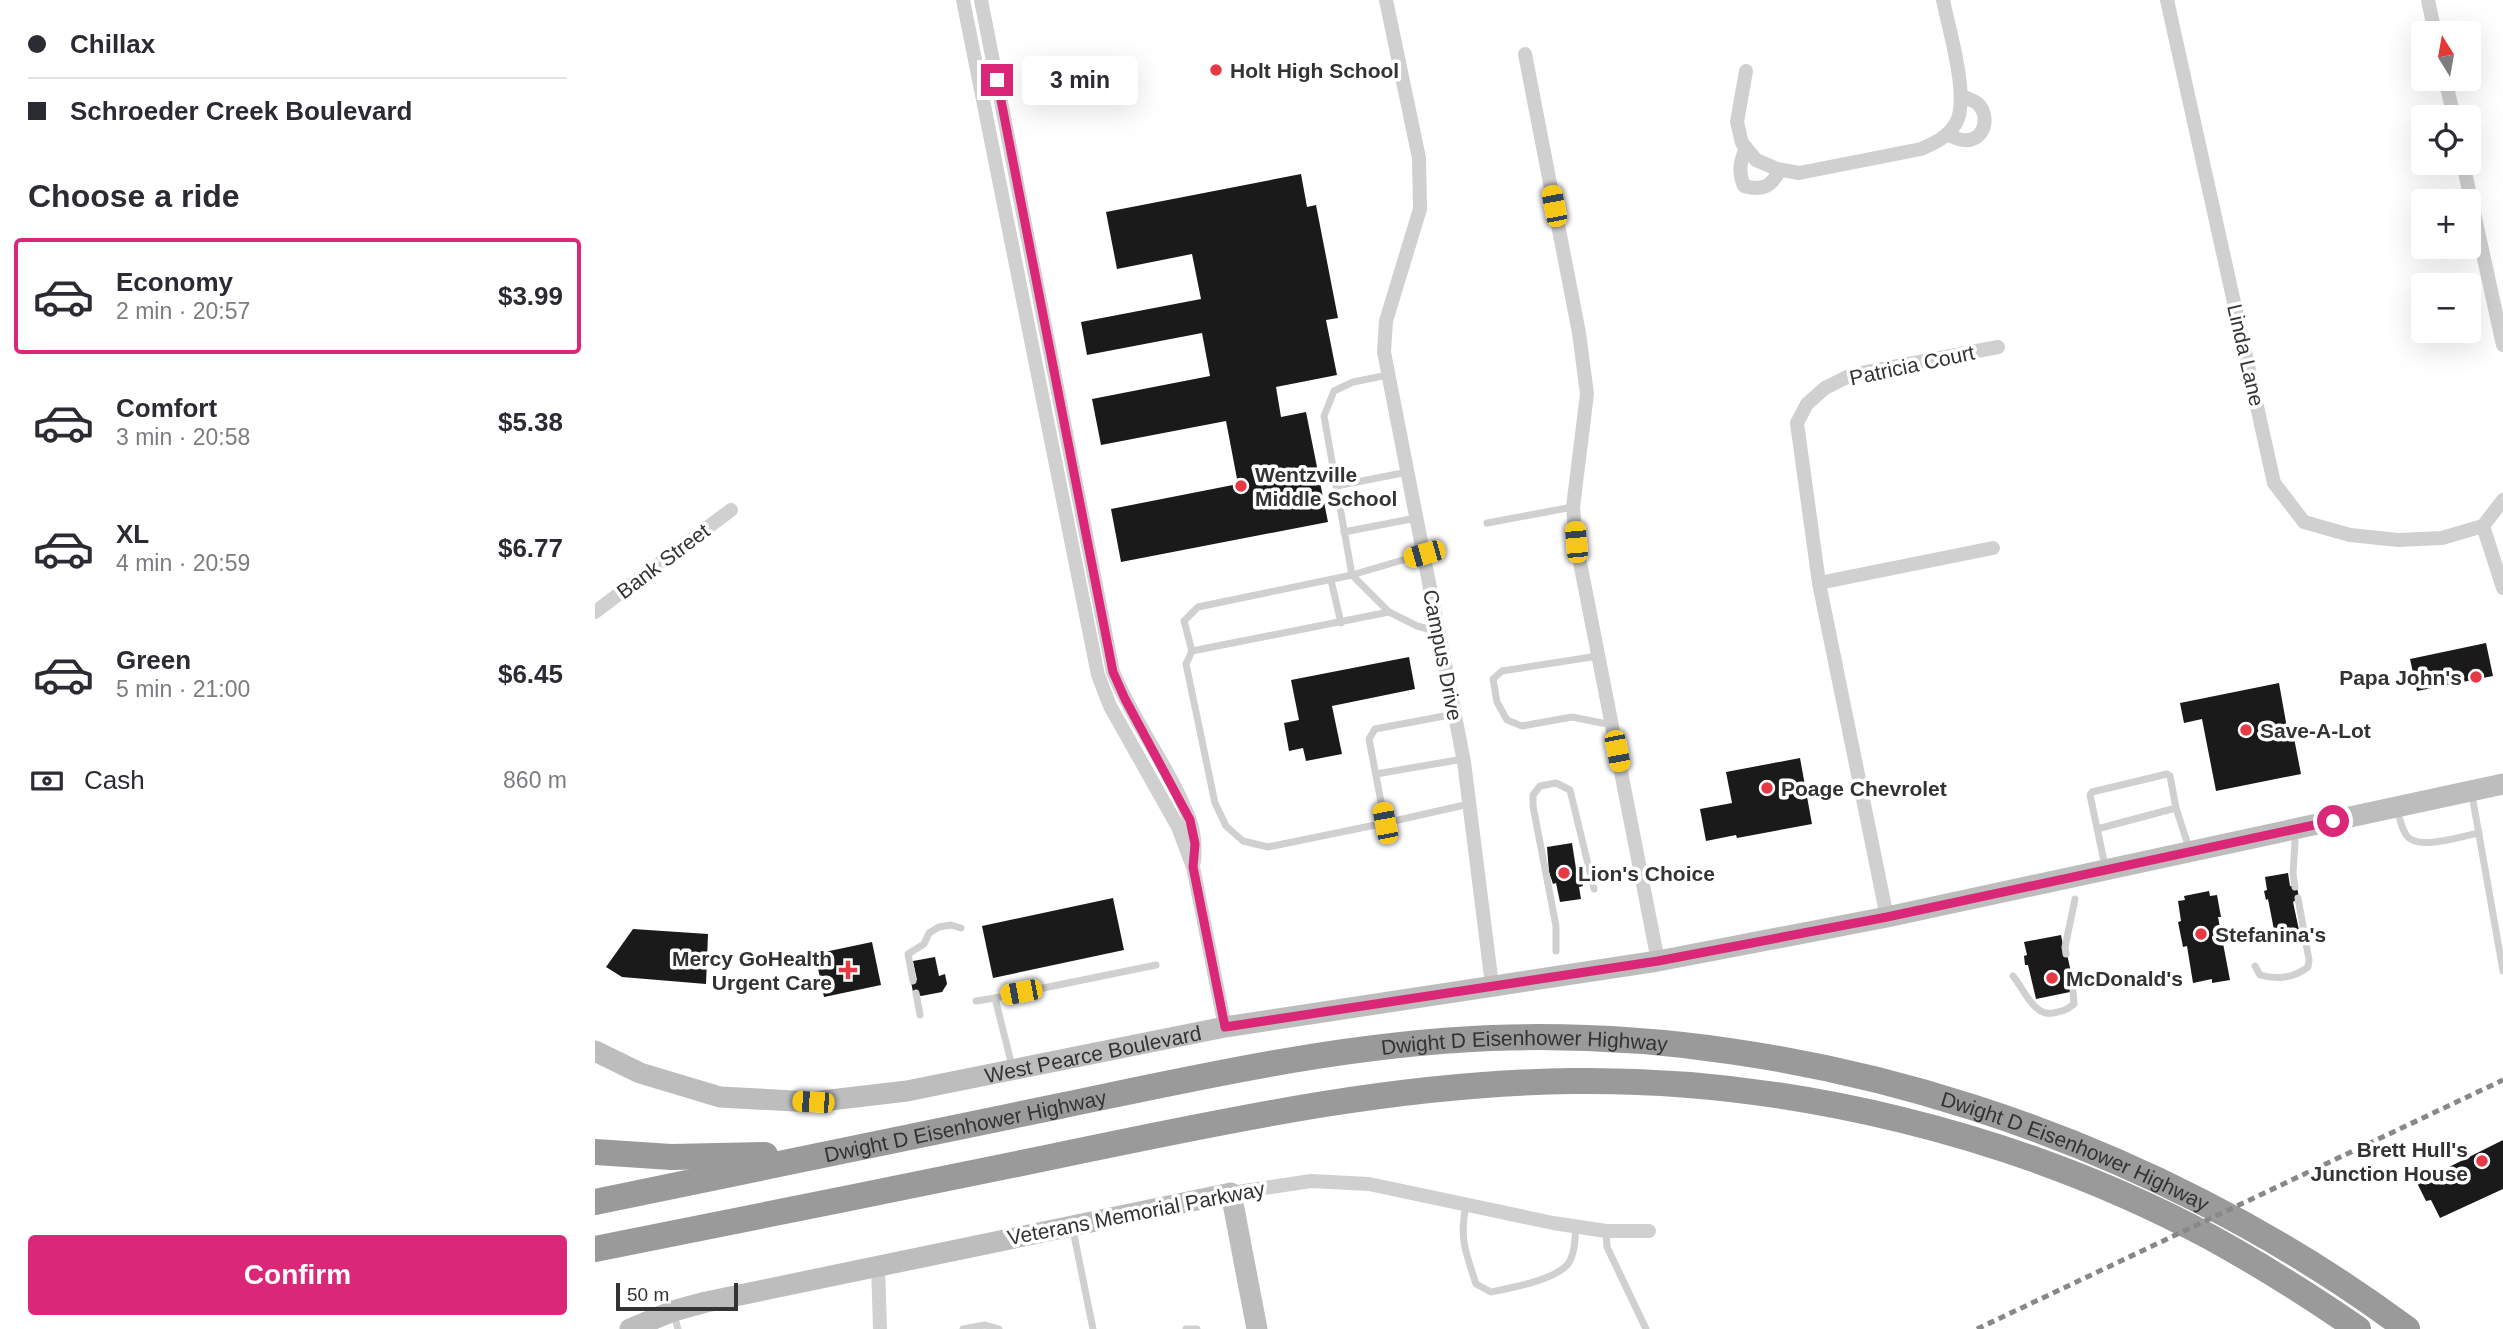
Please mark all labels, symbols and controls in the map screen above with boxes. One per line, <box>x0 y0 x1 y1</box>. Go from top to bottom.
north arrow <box>2411 21 2481 91</box>
map controls <box>2411 21 2481 343</box>
text: Chillax <box>70 29 155 59</box>
callout: 3 min <box>1021 56 1137 104</box>
place label: Holt High School <box>1230 59 1399 82</box>
marker: Holt High School <box>1208 62 1224 78</box>
route end <box>981 64 1013 96</box>
text: 3 min <box>1050 67 1110 93</box>
text: Schroeder Creek Boulevard <box>70 96 412 126</box>
button: locate <box>2411 105 2481 175</box>
text: Choose a ride <box>28 178 240 214</box>
car <box>1540 183 1569 229</box>
button: + <box>2411 189 2481 259</box>
icon: car <box>32 265 95 328</box>
text: Economy <box>116 267 233 297</box>
button: − <box>2411 273 2481 343</box>
text: $3.99 <box>498 281 563 311</box>
text: 2 min · 20:57 <box>116 298 250 324</box>
street label: Linda Lane <box>2223 302 2269 408</box>
street label: Patricia Court <box>1847 340 1977 389</box>
icon: car <box>32 391 95 454</box>
text: Comfort <box>116 393 217 423</box>
text: $5.38 <box>498 407 563 437</box>
text: 3 min · 20:58 <box>116 424 250 450</box>
place label: Wentzville Middle School <box>1255 463 1397 510</box>
marker: Wentzville Middle School <box>1233 478 1249 494</box>
icon: car <box>32 517 95 580</box>
text: XL <box>116 519 149 549</box>
street label: Bank Street <box>612 519 714 603</box>
car <box>1564 520 1589 564</box>
text: $6.77 <box>498 533 563 563</box>
car <box>1401 538 1448 570</box>
text: 4 min · 20:59 <box>116 550 250 576</box>
street label: Campus Drive <box>1419 588 1467 722</box>
icon: car <box>32 643 95 706</box>
text: Green <box>116 645 191 675</box>
text: $6.45 <box>498 659 563 689</box>
place label: Papa John's <box>2339 666 2462 689</box>
marker: Papa John's <box>2468 669 2484 685</box>
text: 5 min · 21:00 <box>116 676 250 702</box>
place label: Save-A-Lot <box>2260 719 2371 742</box>
marker: Save-A-Lot <box>2238 722 2254 738</box>
car <box>1603 728 1632 774</box>
icon: cash <box>28 762 66 800</box>
text: Cash <box>84 765 145 795</box>
text: 860 m <box>503 767 567 793</box>
place label: Poage Chevrolet <box>1781 777 1947 800</box>
marker: Poage Chevrolet <box>1759 780 1775 796</box>
car <box>1371 800 1400 846</box>
route start <box>2317 805 2349 837</box>
place label: Lion's Choice <box>1578 862 1715 885</box>
marker: Lion's Choice <box>1556 865 1572 881</box>
place label: Stefanina's <box>2215 923 2326 946</box>
marker: Stefanina's <box>2193 926 2209 942</box>
place label: Mercy GoHealth Urgent Care <box>672 947 832 994</box>
marker: Mercy GoHealth Urgent Care <box>838 960 858 980</box>
place label: McDonald's <box>2066 967 2183 990</box>
marker: McDonald's <box>2044 970 2060 986</box>
car <box>999 978 1044 1006</box>
street label: West Pearce Boulevard <box>983 1021 1203 1087</box>
street label: Dwight D Eisenhower Highway <box>1380 1026 1669 1058</box>
street label: Dwight D Eisenhower Highway <box>822 1085 1109 1166</box>
street label: Dwight D Eisenhower Highway <box>1938 1087 2214 1215</box>
car <box>792 1090 835 1114</box>
place label: Brett Hull's Junction House <box>2310 1138 2468 1185</box>
marker: Brett Hull's Junction House <box>2474 1153 2490 1169</box>
street label: Veterans Memorial Parkway <box>1005 1177 1267 1249</box>
button: Confirm <box>28 1235 567 1315</box>
scale bar <box>616 1280 739 1312</box>
text: 50 m <box>627 1284 669 1305</box>

